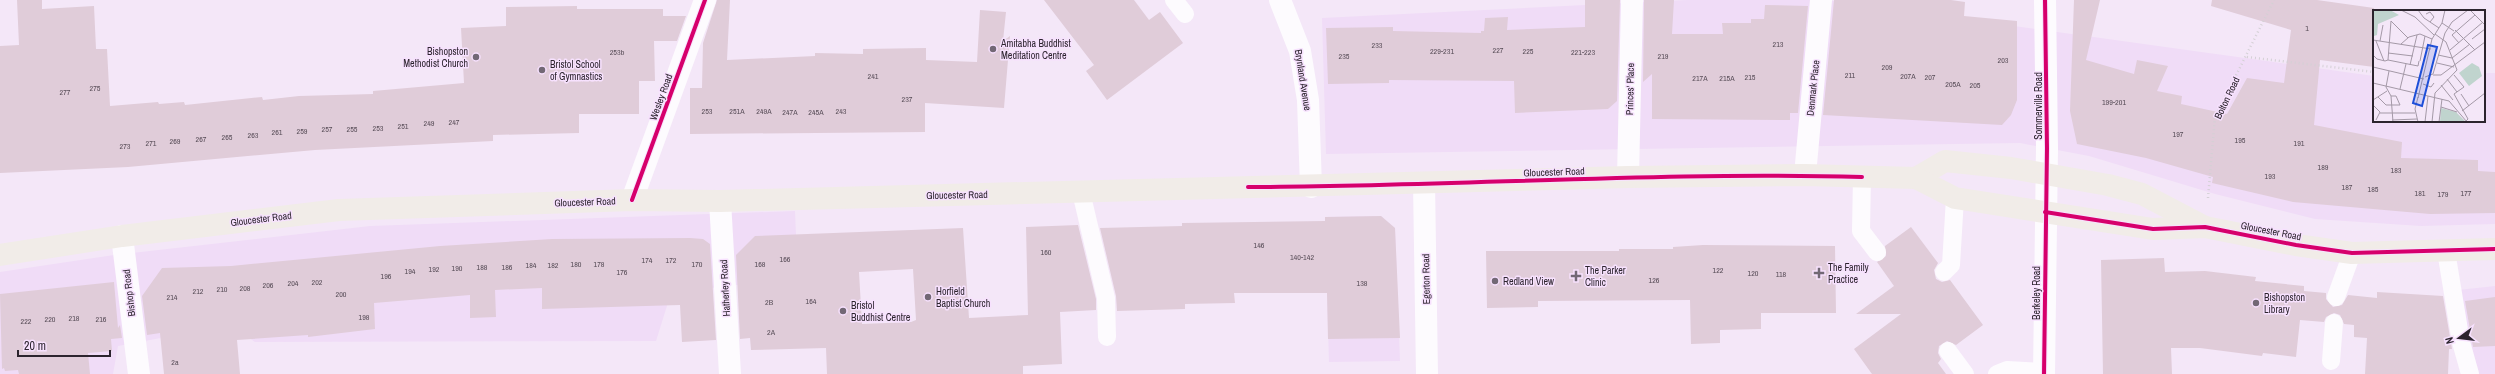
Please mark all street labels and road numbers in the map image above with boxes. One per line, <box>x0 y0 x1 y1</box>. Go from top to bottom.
street label: Brynland Avenue <box>1292 48 1314 112</box>
street label: Denmark Place <box>1804 59 1822 117</box>
street label: Princes' Place <box>1623 62 1637 115</box>
street label: Wesley Road <box>647 72 675 122</box>
street label: Sommerville Road <box>2032 72 2045 140</box>
street label: Bolton Road <box>2211 75 2243 121</box>
street label: Gloucester Road <box>1523 164 1585 180</box>
street label: Gloucester Road <box>926 188 988 202</box>
street label: Gloucester Road <box>554 194 616 210</box>
street label: Gloucester Road <box>230 209 292 229</box>
street label: Gloucester Road <box>2240 219 2302 243</box>
street label: Egerton Road <box>1419 254 1433 304</box>
street label: Hatherley Road <box>717 259 733 317</box>
street label: Berkeley Road <box>2030 266 2043 320</box>
street label: Bishop Road <box>120 269 138 317</box>

